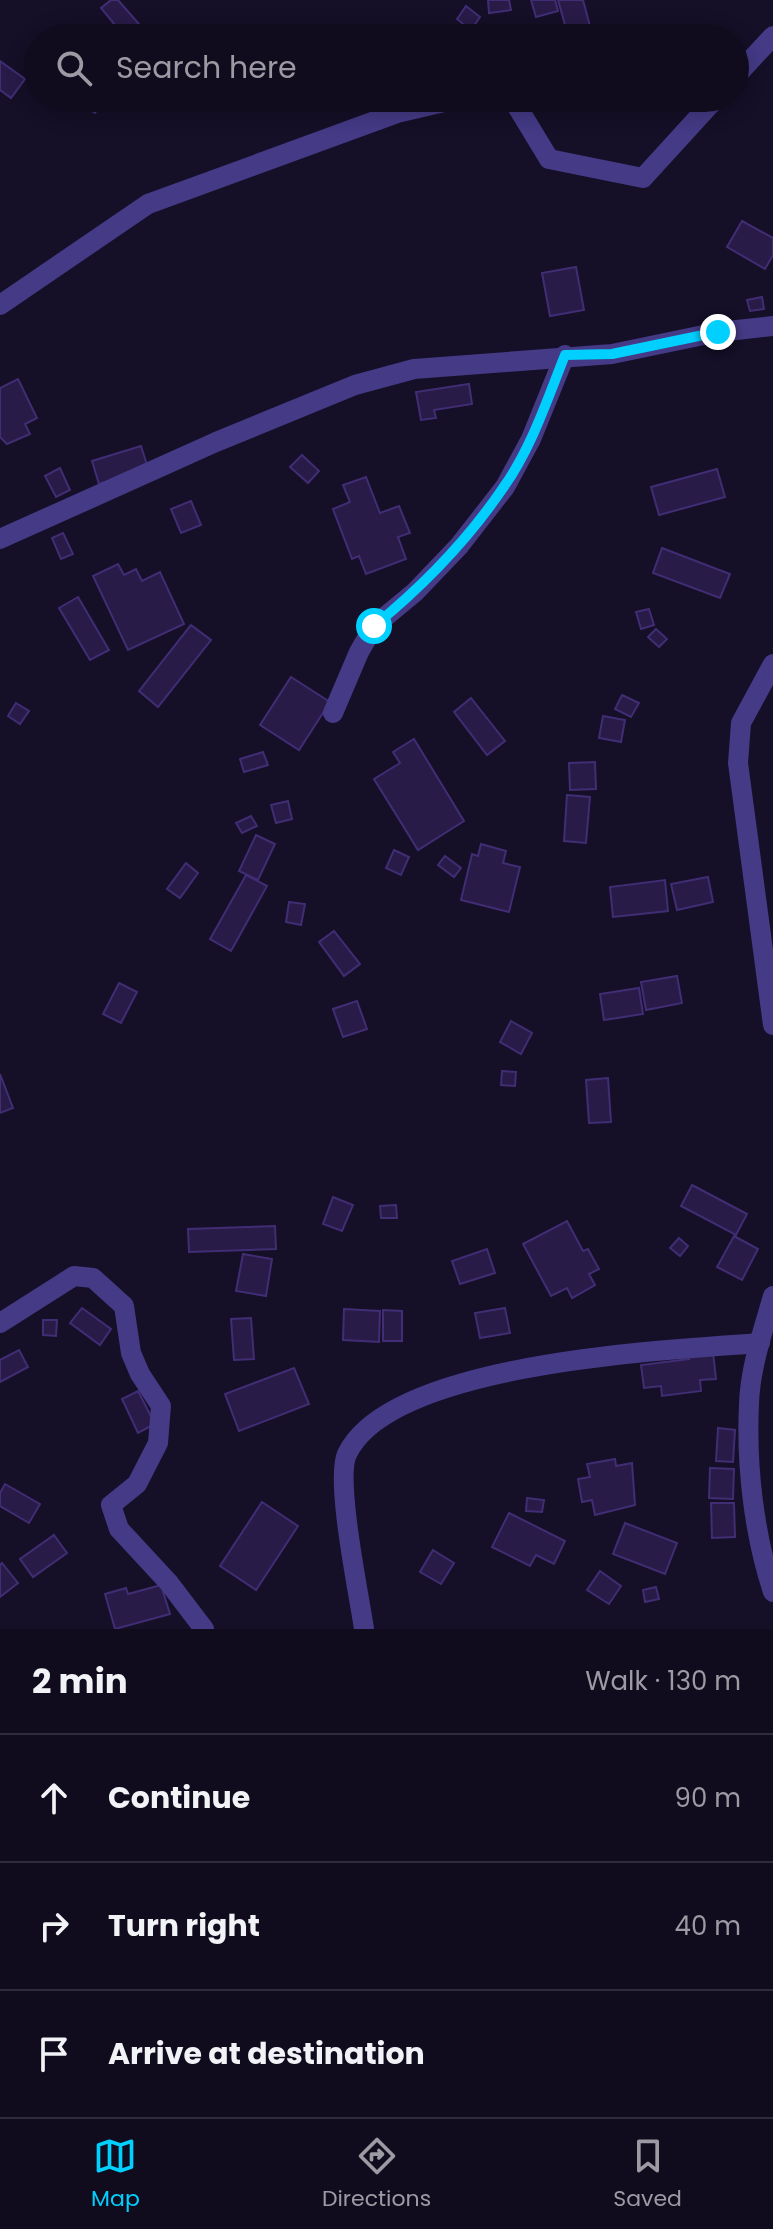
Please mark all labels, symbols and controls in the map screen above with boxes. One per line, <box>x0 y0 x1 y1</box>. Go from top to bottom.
search box <box>24 24 749 112</box>
icon: search <box>52 46 96 90</box>
text: Search here <box>116 46 297 89</box>
route end <box>700 314 736 350</box>
route start <box>356 608 392 644</box>
text: 2 min <box>32 1657 128 1705</box>
text: Walk · 130 m <box>585 1663 741 1699</box>
icon: ahead <box>32 1776 76 1820</box>
text: Continue <box>108 1776 250 1819</box>
text: 90 m <box>675 1780 741 1816</box>
icon: right <box>32 1904 76 1948</box>
text: Turn right <box>108 1904 260 1947</box>
text: 40 m <box>675 1908 741 1944</box>
icon: arrive <box>32 2032 76 2076</box>
text: Arrive at destination <box>108 2032 425 2075</box>
tab: Map <box>91 2134 140 2215</box>
tab: Directions <box>322 2134 431 2215</box>
tab: Saved <box>613 2134 682 2215</box>

